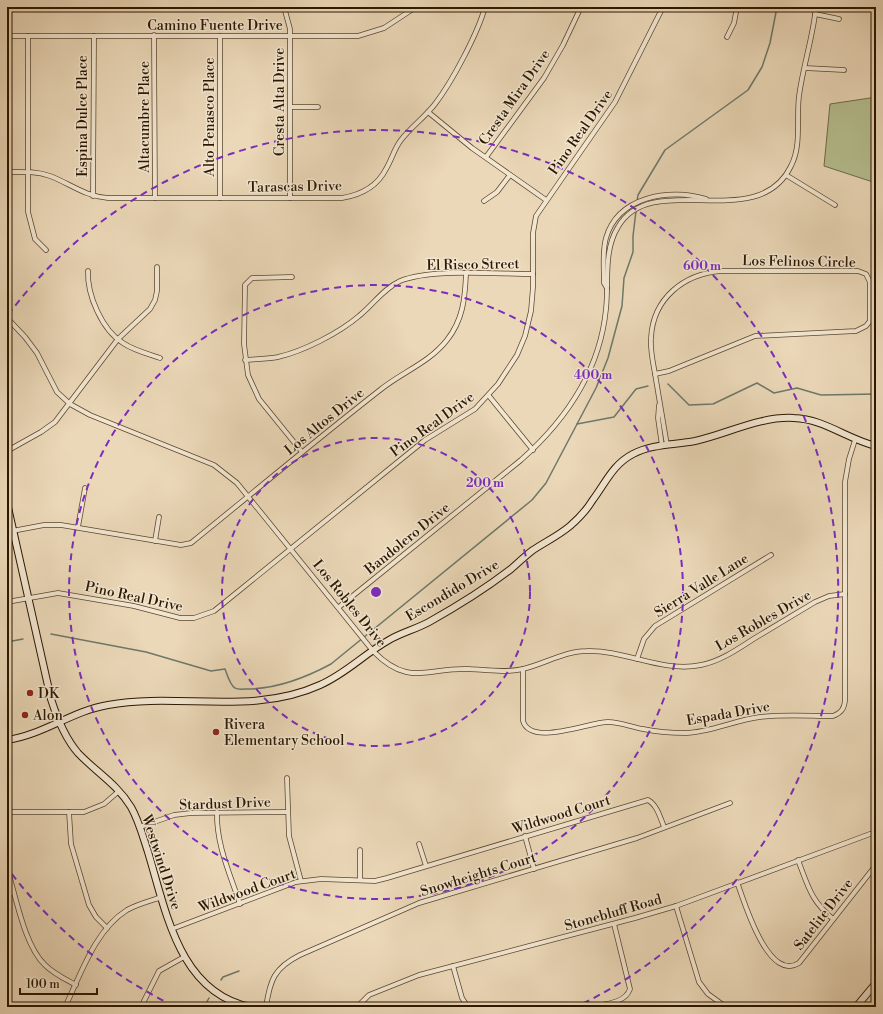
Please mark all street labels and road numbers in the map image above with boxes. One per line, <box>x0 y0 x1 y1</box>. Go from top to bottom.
street label: Camino Fuente Drive <box>147 17 283 35</box>
street label: Cresta Mira Drive <box>475 46 554 149</box>
street label: Cresta Alta Drive <box>271 48 289 156</box>
street label: Espina Dulce Place <box>74 55 92 177</box>
street label: Alto Penasco Place <box>201 57 219 178</box>
street label: Altacumbre Place <box>136 61 154 174</box>
street label: Pino Real Drive <box>545 87 617 179</box>
street label: Tarascas Drive <box>248 177 342 197</box>
street label: Los Felinos Circle <box>742 252 856 272</box>
street label: El Risco Street <box>426 255 520 275</box>
street label: Los Altos Drive <box>281 384 368 459</box>
street label: Pino Real Drive <box>387 388 478 461</box>
street label: Bandolero Drive <box>361 499 454 579</box>
street label: Sierra Valle Lane <box>651 550 752 622</box>
street label: Los Robles Drive <box>308 556 390 651</box>
street label: Escondido Drive <box>402 556 503 626</box>
street label: Pino Real Drive <box>83 578 184 616</box>
street label: Los Robles Drive <box>712 586 815 656</box>
street label: Espada Drive <box>685 698 771 730</box>
street label: Wildwood Court <box>509 791 613 839</box>
street label: Stardust Drive <box>179 793 271 815</box>
street label: Westwind Drive <box>137 811 185 912</box>
street label: Snowheights Court <box>418 849 538 901</box>
street label: Wildwood Court <box>195 865 298 917</box>
street label: Satelite Drive <box>790 875 857 954</box>
street label: Stonebluff Road <box>562 890 664 935</box>

